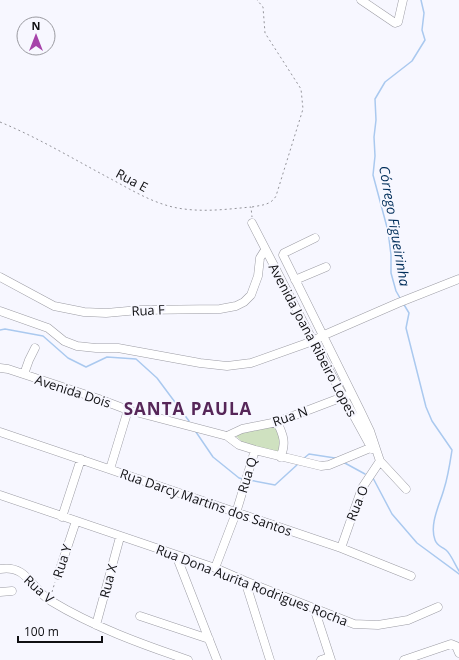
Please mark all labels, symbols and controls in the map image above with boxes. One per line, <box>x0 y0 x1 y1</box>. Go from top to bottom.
north arrow <box>16 16 56 56</box>
text: N <box>32 18 40 33</box>
street label: Rua E <box>113 164 151 196</box>
water label: Córrego Figueirinha <box>375 164 415 288</box>
street label: Avenida Joana Ribeiro Lopes <box>265 260 361 420</box>
street label: Rua F <box>131 300 165 320</box>
street label: Avenida Dois <box>33 370 113 412</box>
district label: SANTA PAULA <box>124 397 252 420</box>
street label: Rua N <box>270 402 310 430</box>
street label: Rua Q <box>233 455 261 495</box>
street label: Rua Darcy Martins dos Santos <box>118 464 294 540</box>
street label: Rua O <box>342 483 372 523</box>
street label: Rua Dona Aurita Rodrigues Rocha <box>154 540 350 630</box>
street label: Rua Y <box>48 541 76 580</box>
street label: Rua X <box>95 562 121 600</box>
street label: Rua V <box>20 571 58 607</box>
scale bar <box>18 618 102 644</box>
text: 100 m <box>24 623 59 640</box>

